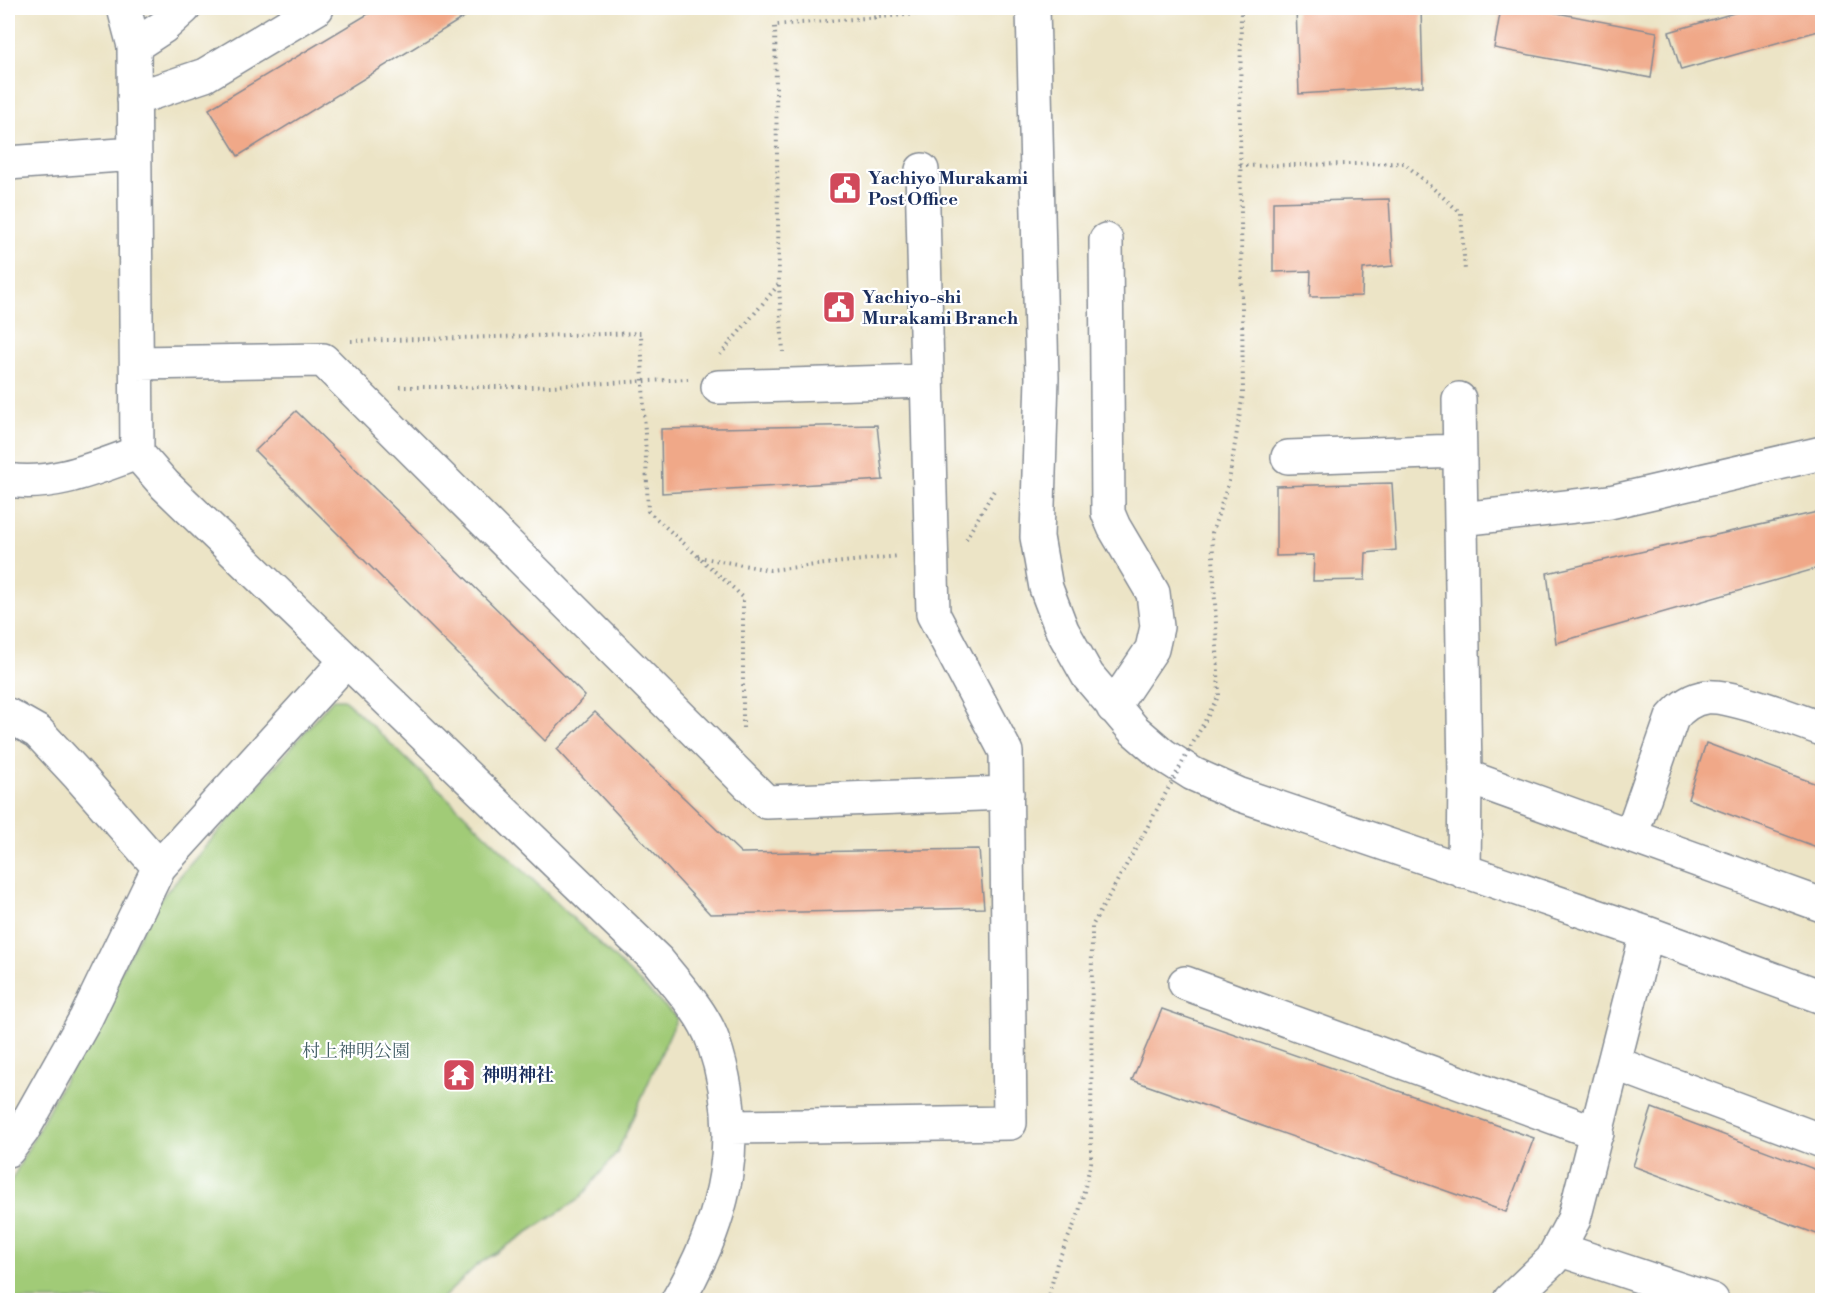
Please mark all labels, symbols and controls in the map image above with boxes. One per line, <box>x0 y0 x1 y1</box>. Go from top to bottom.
place label: Yachiyo Murakami Post Office <box>868 167 1028 211</box>
public building icon: Yachiyo Murakami Post Office <box>827 170 863 206</box>
place label: Yachiyo-shi Murakami Branch <box>862 286 1018 330</box>
public building icon: Yachiyo-shi Murakami Branch <box>821 289 857 325</box>
park label: 村上神明公園 <box>302 1040 410 1063</box>
temple icon: 神明神社 <box>441 1057 477 1093</box>
place label: 神明神社 <box>482 1064 554 1087</box>

